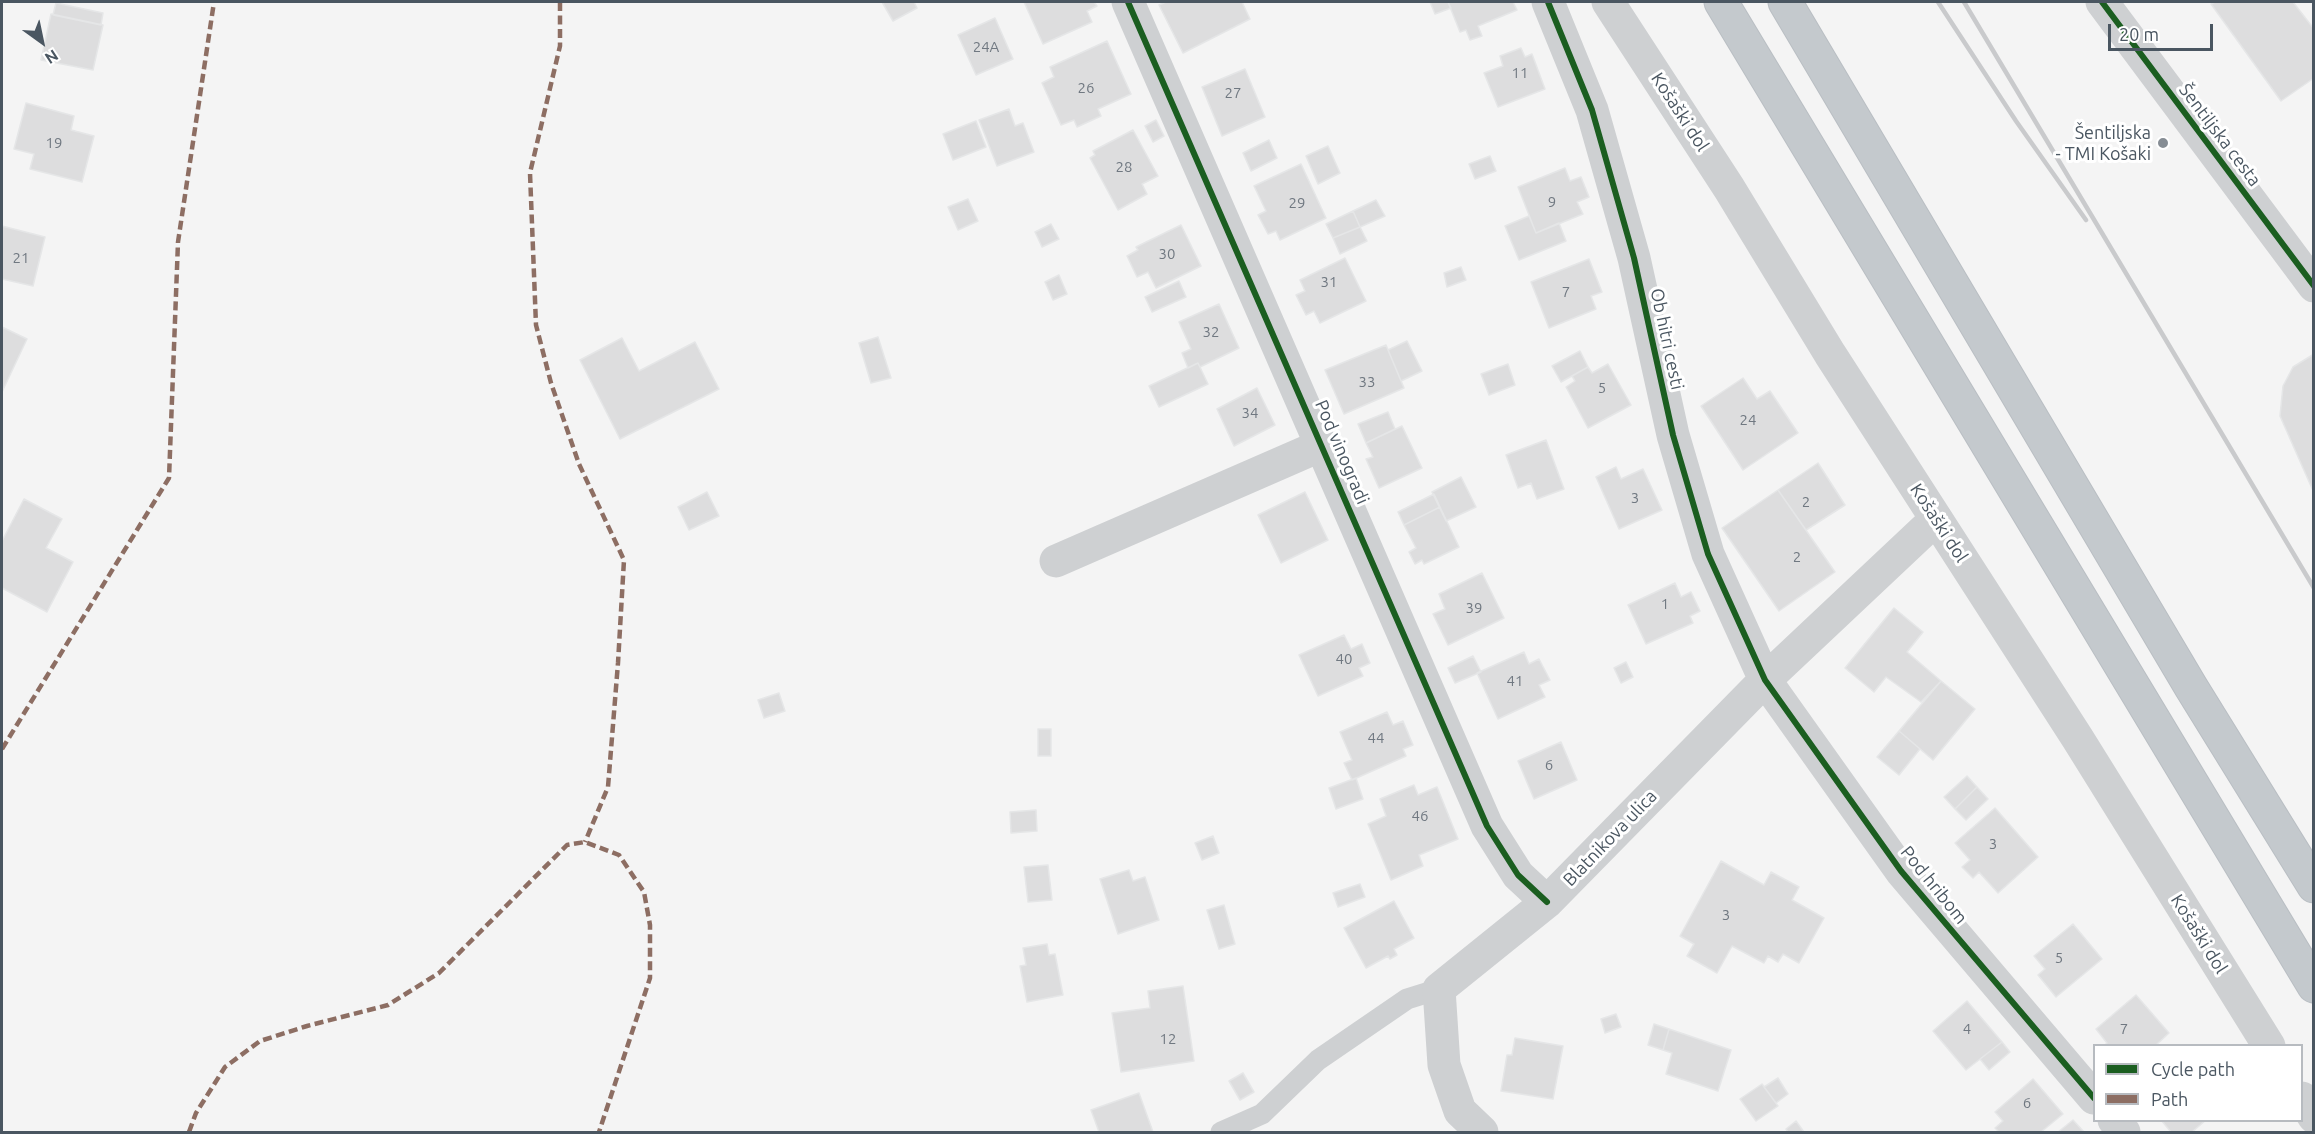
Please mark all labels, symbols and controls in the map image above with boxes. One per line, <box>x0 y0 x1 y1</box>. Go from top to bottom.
north arrow <box>12 12 72 72</box>
scale bar <box>2111 12 2216 50</box>
text: 20 m <box>2119 24 2159 44</box>
house number: 24A <box>973 38 999 56</box>
text: N <box>42 46 62 68</box>
house number: 11 <box>1512 64 1528 82</box>
street label: Košaški dol <box>1647 69 1713 155</box>
house number: 26 <box>1078 79 1094 97</box>
street label: Šentiljska cesta <box>2174 79 2266 191</box>
house number: 27 <box>1225 84 1241 102</box>
place label: Šentiljska - TMI Košaki <box>2056 122 2151 164</box>
house number: 19 <box>46 134 62 152</box>
marker: Šentiljska - TMI Košaki <box>2156 136 2170 150</box>
house number: 28 <box>1116 158 1132 176</box>
house number: 9 <box>1548 193 1556 211</box>
house number: 29 <box>1289 194 1305 212</box>
house number: 30 <box>1159 245 1175 263</box>
house number: 21 <box>13 249 29 267</box>
house number: 31 <box>1321 273 1337 291</box>
house number: 7 <box>1562 283 1570 301</box>
street label: Ob hitri cesti <box>1646 286 1688 392</box>
house number: 32 <box>1203 323 1219 341</box>
house number: 33 <box>1359 373 1375 391</box>
house number: 5 <box>1598 379 1606 397</box>
street label: Pod vinogradi <box>1310 397 1374 507</box>
house number: 34 <box>1242 404 1258 422</box>
house number: 24 <box>1740 411 1756 429</box>
street label: Košaški dol <box>1906 480 1972 566</box>
house number: 3 <box>1631 489 1639 507</box>
house number: 2 <box>1802 493 1810 511</box>
house number: 2 <box>1793 548 1801 566</box>
house number: 1 <box>1661 595 1669 613</box>
house number: 39 <box>1466 599 1482 617</box>
house number: 40 <box>1336 650 1352 668</box>
house number: 41 <box>1507 672 1523 690</box>
house number: 44 <box>1368 729 1384 747</box>
house number: 6 <box>1545 756 1553 774</box>
street label: Blatnikova ulica <box>1559 785 1661 891</box>
house number: 46 <box>1412 807 1428 825</box>
house number: 3 <box>1989 835 1997 853</box>
street label: Pod hribom <box>1896 842 1972 928</box>
street label: Košaški dol <box>2166 890 2232 978</box>
house number: 3 <box>1722 906 1730 924</box>
house number: 5 <box>2055 949 2063 967</box>
house number: 4 <box>1963 1020 1971 1038</box>
house number: 7 <box>2120 1020 2128 1038</box>
house number: 12 <box>1160 1030 1176 1048</box>
legend <box>2093 1044 2303 1122</box>
text: Cycle path <box>2151 1059 2235 1079</box>
text: Path <box>2151 1089 2188 1109</box>
house number: 6 <box>2023 1094 2031 1112</box>

